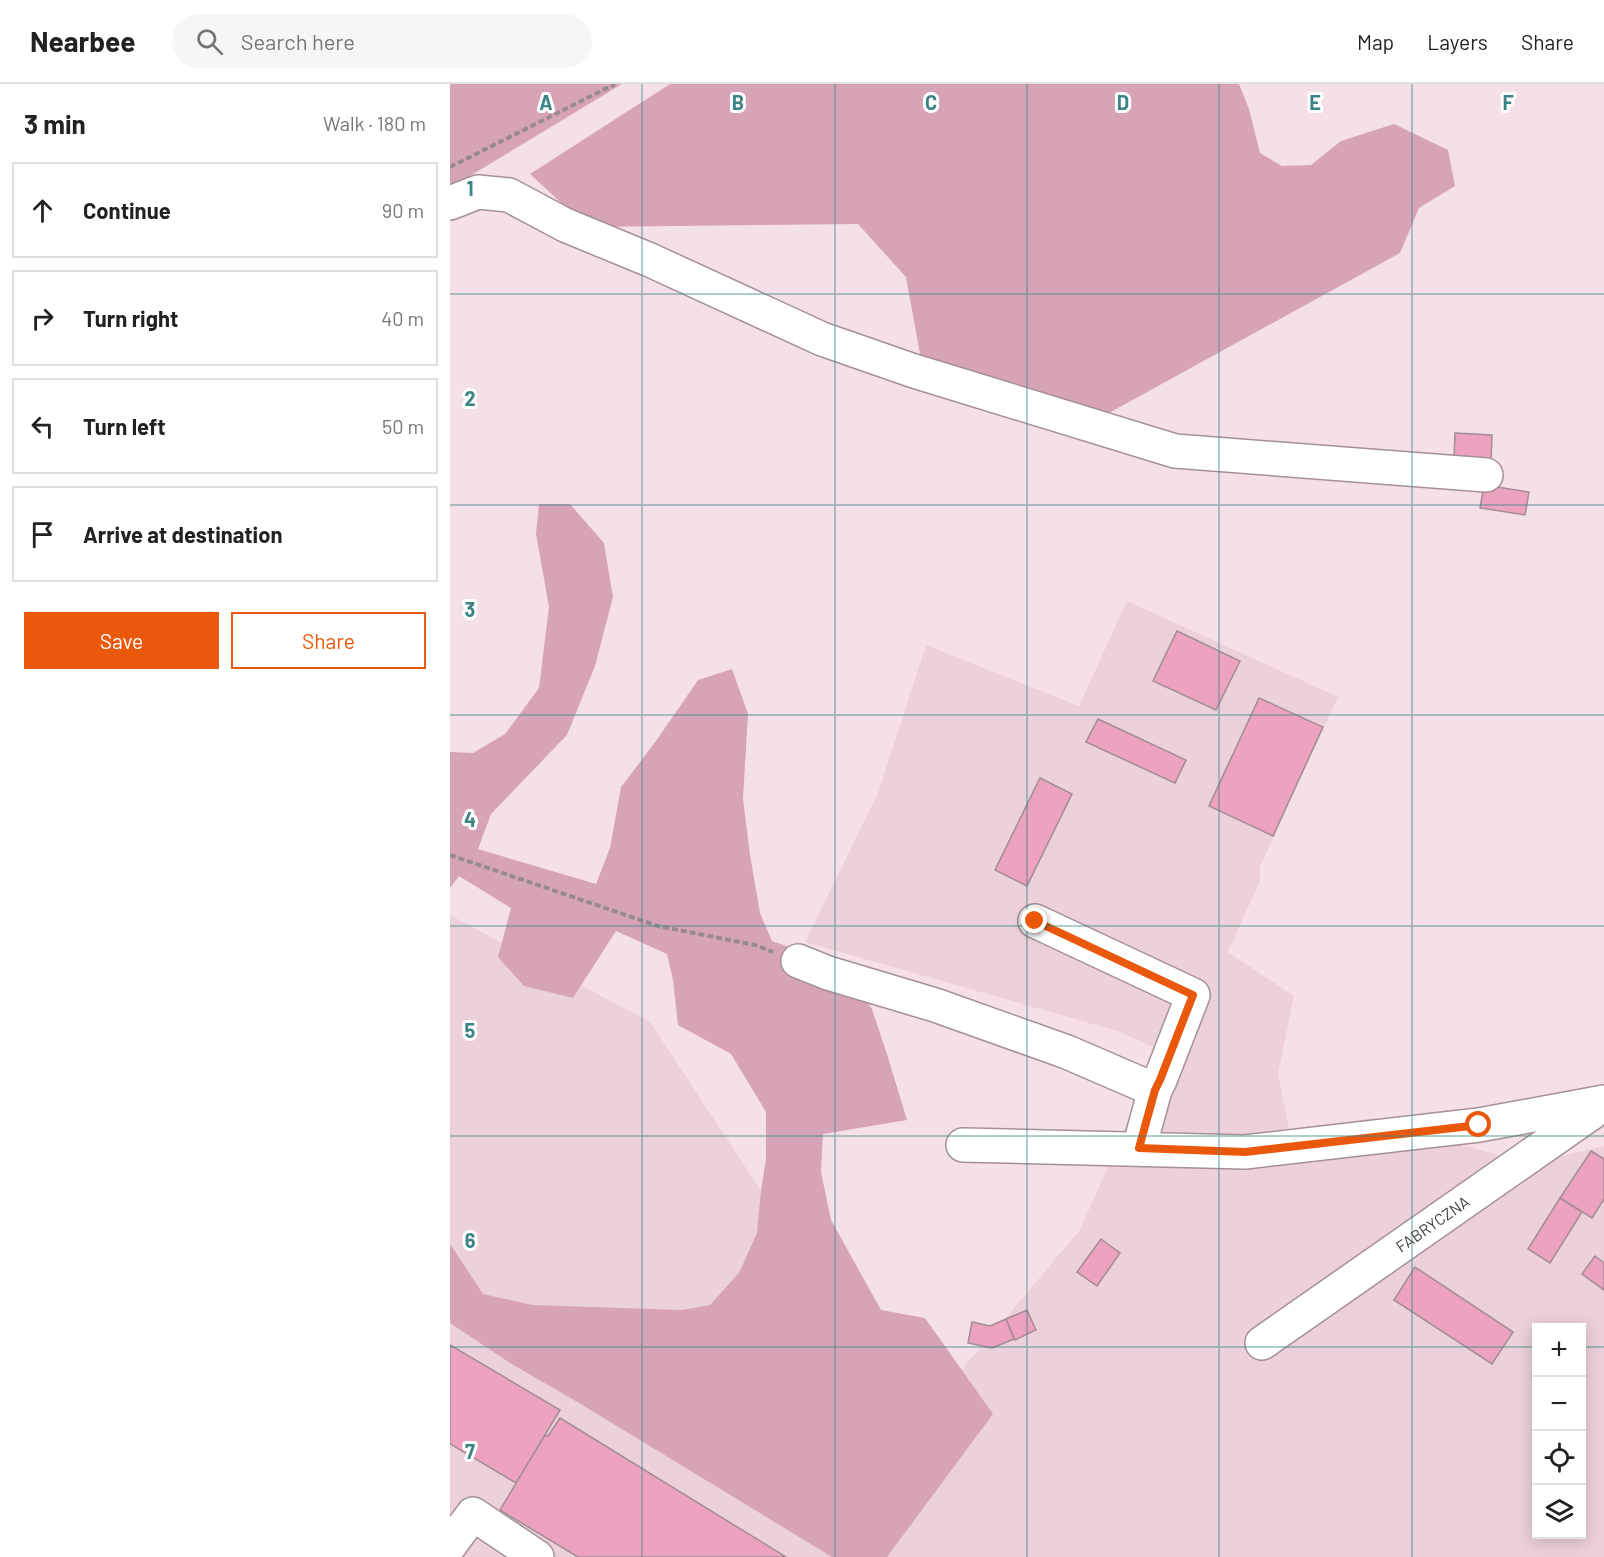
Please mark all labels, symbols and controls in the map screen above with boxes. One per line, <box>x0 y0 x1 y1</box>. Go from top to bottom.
search box <box>172 14 592 68</box>
text: Nearbee <box>30 24 136 58</box>
icon: search <box>193 25 226 58</box>
text: Search here <box>241 28 355 54</box>
text: Map <box>1357 29 1394 54</box>
text: Layers <box>1427 29 1488 54</box>
text: Share <box>1521 29 1574 54</box>
text: A <box>539 90 553 114</box>
text: B <box>732 90 744 114</box>
text: C <box>925 90 937 114</box>
text: D <box>1117 90 1129 114</box>
text: E <box>1309 90 1321 114</box>
text: F <box>1502 90 1514 114</box>
text: 3 min <box>24 108 86 139</box>
text: Walk · 180 m <box>323 111 426 135</box>
text: 1 <box>466 176 474 200</box>
icon: ahead <box>26 194 59 227</box>
text: Continue <box>83 197 171 223</box>
text: 90 m <box>382 198 424 222</box>
icon: right <box>26 302 59 335</box>
text: Turn right <box>83 305 178 331</box>
text: 40 m <box>381 306 424 330</box>
text: 2 <box>464 386 476 410</box>
icon: left <box>26 410 59 443</box>
text: Turn left <box>83 413 166 439</box>
text: 50 m <box>382 414 424 438</box>
icon: arrive <box>26 518 59 551</box>
text: Arrive at destination <box>83 521 282 547</box>
text: 3 <box>465 597 475 621</box>
button: Save <box>24 612 219 669</box>
button: Share <box>231 612 426 669</box>
text: 4 <box>464 807 476 831</box>
route end <box>1021 907 1047 933</box>
text: 5 <box>465 1018 476 1042</box>
route start <box>1465 1111 1491 1137</box>
street label: FABRYCZNA <box>1392 1191 1473 1256</box>
text: 6 <box>465 1228 476 1252</box>
map controls <box>1532 1323 1586 1539</box>
button: + <box>1532 1323 1586 1377</box>
button: − <box>1532 1377 1586 1431</box>
button: locate <box>1532 1431 1586 1485</box>
text: 7 <box>465 1439 475 1463</box>
button: layers <box>1532 1485 1586 1539</box>

